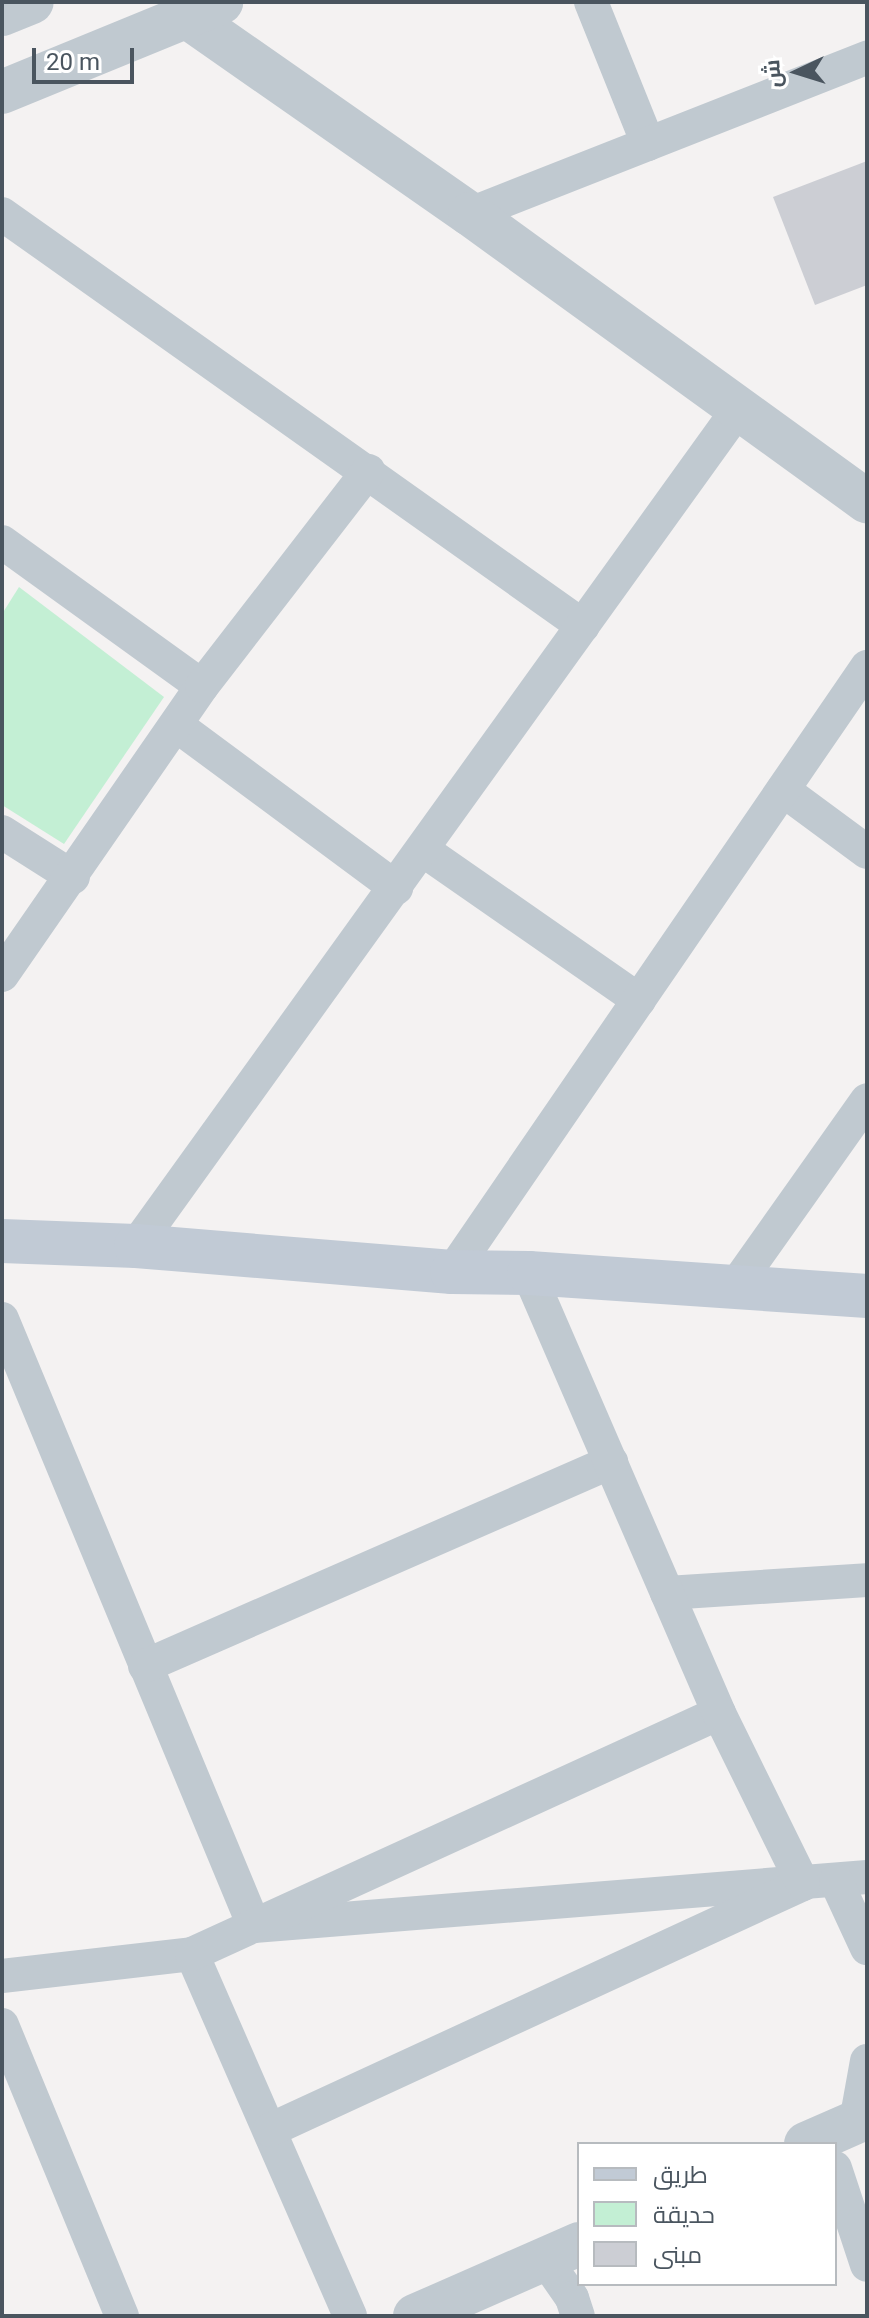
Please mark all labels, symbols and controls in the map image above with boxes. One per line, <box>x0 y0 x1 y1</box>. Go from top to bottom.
scale bar <box>36 32 138 82</box>
north arrow <box>757 32 837 112</box>
text: 20 m <box>46 48 100 76</box>
text: ش <box>759 59 786 89</box>
legend <box>577 2142 837 2286</box>
text: طريق <box>653 2161 708 2189</box>
text: حديقة <box>653 2201 715 2229</box>
text: مبنى <box>653 2241 702 2269</box>

